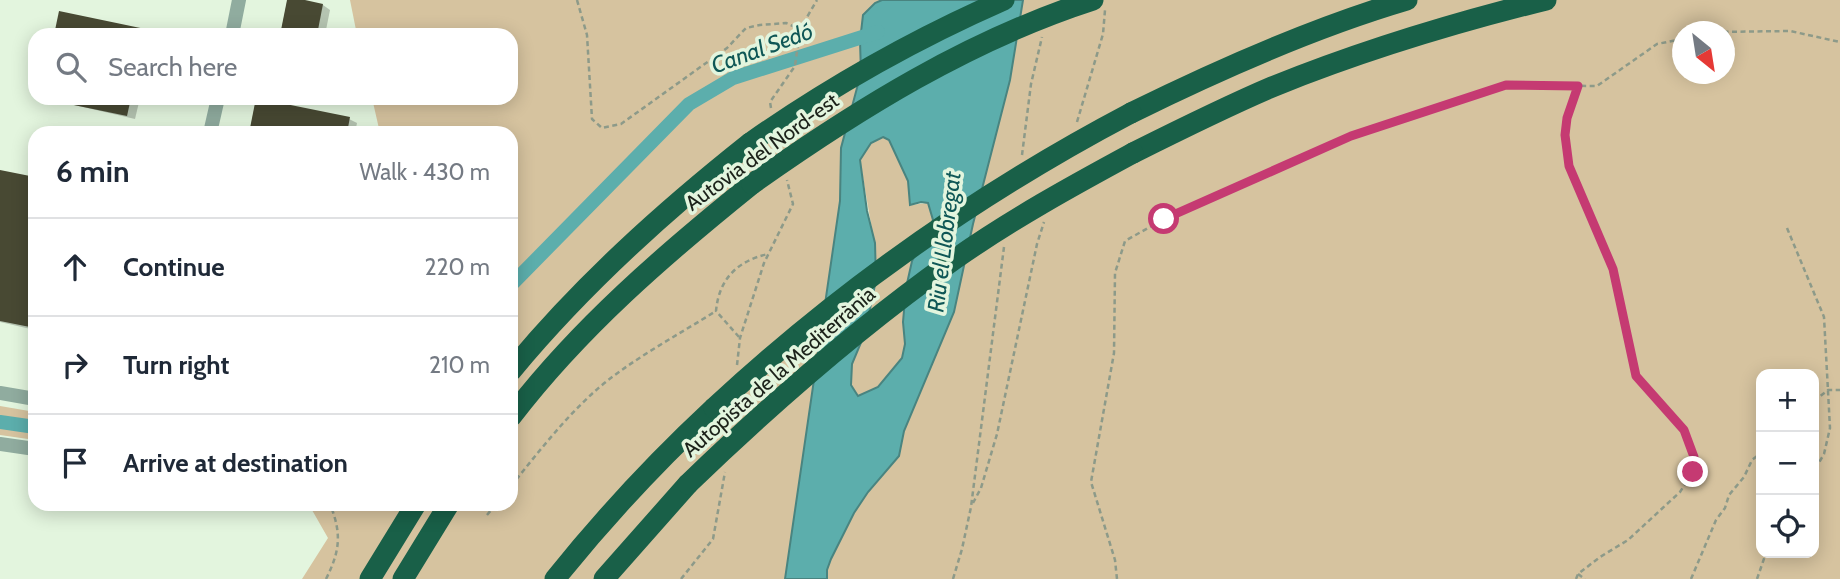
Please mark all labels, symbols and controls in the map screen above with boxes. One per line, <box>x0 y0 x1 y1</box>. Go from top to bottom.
water label: Canal Sedó <box>707 17 817 79</box>
north arrow <box>1672 21 1735 84</box>
search box <box>28 28 518 105</box>
icon: search <box>52 48 90 86</box>
text: Search here <box>108 51 237 83</box>
street label: Autovia del Nord-est <box>680 88 843 216</box>
text: 6 min <box>56 153 129 190</box>
text: Walk · 430 m <box>359 158 490 186</box>
water label: Riu el Llobregat <box>921 169 967 314</box>
route start <box>1148 203 1179 234</box>
icon: ahead <box>56 248 94 286</box>
text: Continue <box>123 251 225 283</box>
text: 220 m <box>424 253 490 281</box>
street label: Autopista de la Mediterrània <box>677 281 880 462</box>
icon: right <box>56 346 94 384</box>
text: Turn right <box>123 349 229 381</box>
text: 210 m <box>429 351 490 379</box>
map controls <box>1756 369 1819 558</box>
button: + <box>1756 369 1819 432</box>
button: − <box>1756 432 1819 495</box>
icon: arrive <box>56 444 94 482</box>
text: Arrive at destination <box>123 447 348 479</box>
route end <box>1677 456 1708 487</box>
button: locate <box>1756 495 1819 558</box>

